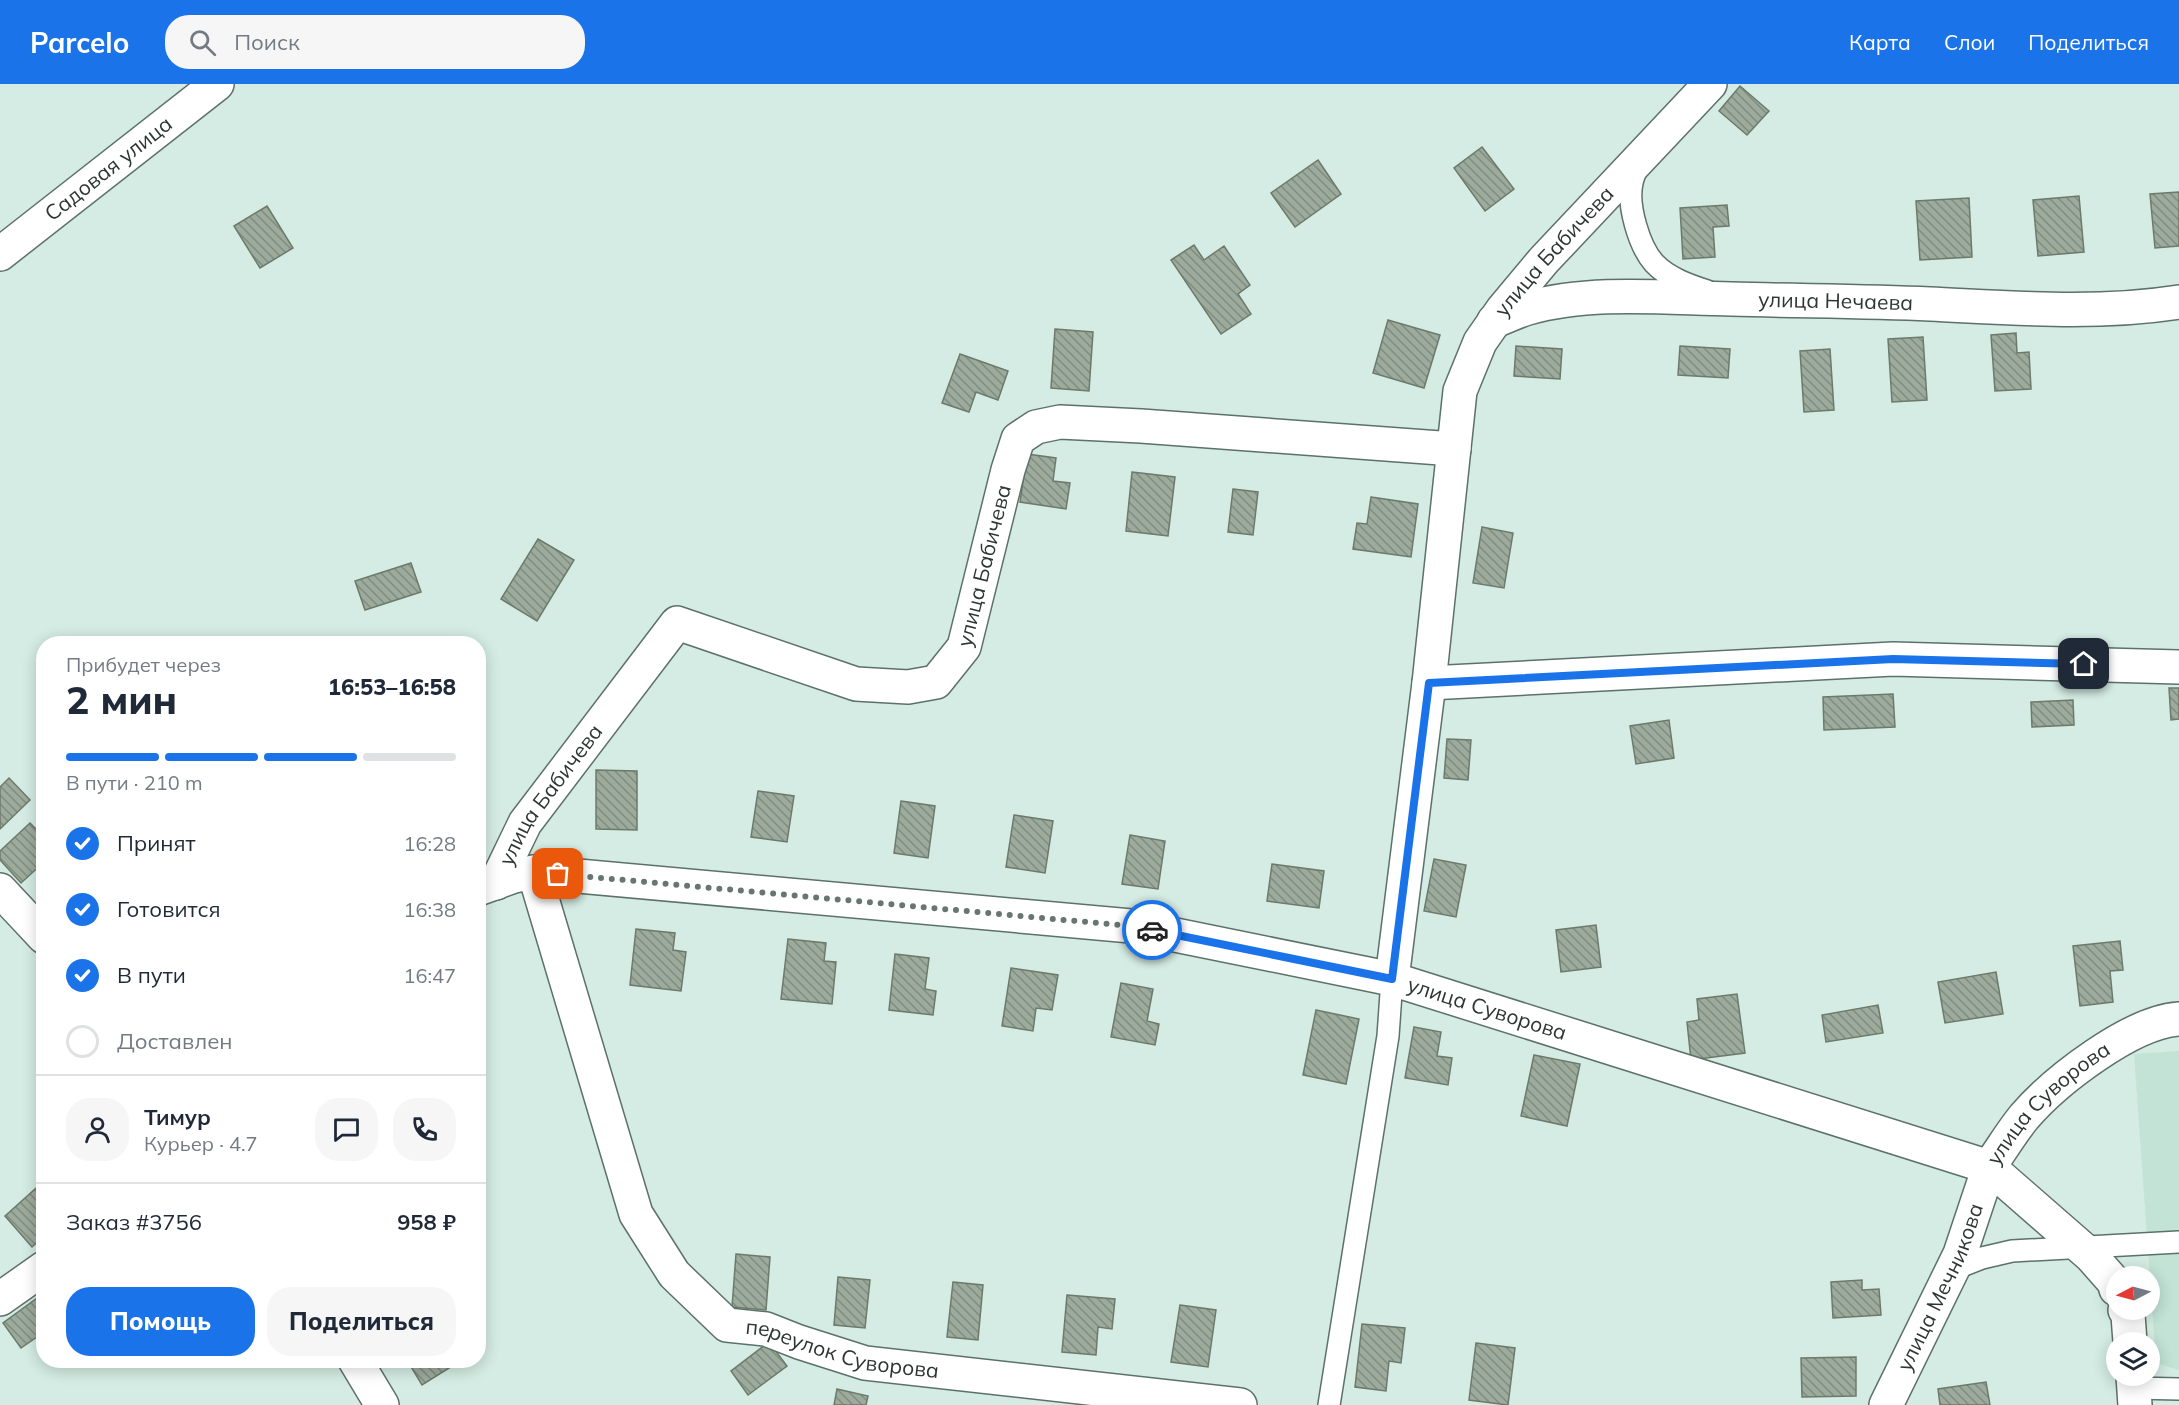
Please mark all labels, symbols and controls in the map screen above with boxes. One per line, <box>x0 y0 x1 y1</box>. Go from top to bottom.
search box <box>165 15 585 69</box>
text: Parcelo <box>30 25 129 60</box>
icon: search <box>186 26 219 59</box>
text: Поиск <box>234 28 300 56</box>
text: Карта <box>1849 29 1911 55</box>
text: Слои <box>1944 29 1995 55</box>
text: Поделиться <box>2028 29 2149 55</box>
street label: Садовая улица <box>39 110 177 226</box>
street label: улица Бабичева <box>1488 180 1619 321</box>
street label: улица Нечаева <box>1758 286 1914 315</box>
street label: улица Бабичева <box>951 482 1016 649</box>
pin <box>2058 638 2109 689</box>
icon: home <box>2067 647 2100 680</box>
text: Прибудет через <box>66 652 221 677</box>
text: 16:53–16:58 <box>328 673 456 701</box>
text: 2 мин <box>66 675 177 724</box>
street label: улица Бабичева <box>492 719 608 870</box>
text: В пути · 210 m <box>66 770 202 795</box>
icon: check <box>66 827 99 860</box>
text: Принят <box>117 829 196 857</box>
text: 16:28 <box>403 831 456 856</box>
pin <box>532 848 583 899</box>
icon: bag <box>541 857 574 890</box>
icon: check <box>66 893 99 926</box>
text: Готовится <box>117 895 221 923</box>
text: 16:38 <box>403 897 456 922</box>
courier <box>1122 900 1182 960</box>
icon: car <box>1136 914 1169 947</box>
icon: check <box>66 959 99 992</box>
text: В пути <box>117 961 186 989</box>
text: 16:47 <box>403 963 456 988</box>
street label: улица Суворова <box>1404 971 1570 1045</box>
text: Доставлен <box>117 1027 233 1055</box>
street label: улица Суворова <box>1980 1035 2114 1170</box>
button: person <box>66 1098 129 1161</box>
button: chat <box>315 1098 378 1161</box>
button: phone <box>393 1098 456 1161</box>
text: Тимур <box>144 1103 211 1131</box>
text: Курьер · 4.7 <box>144 1131 258 1156</box>
street label: улица Мечникова <box>1891 1200 1988 1375</box>
text: Заказ #3756 <box>66 1208 202 1236</box>
text: 958 ₽ <box>397 1208 456 1236</box>
north arrow <box>2106 1266 2160 1320</box>
map controls <box>2106 1266 2160 1386</box>
button: Помощь <box>66 1287 255 1356</box>
button: Поделиться <box>267 1287 456 1356</box>
street label: переулок Суворова <box>745 1313 940 1383</box>
button: layers <box>2106 1332 2160 1386</box>

